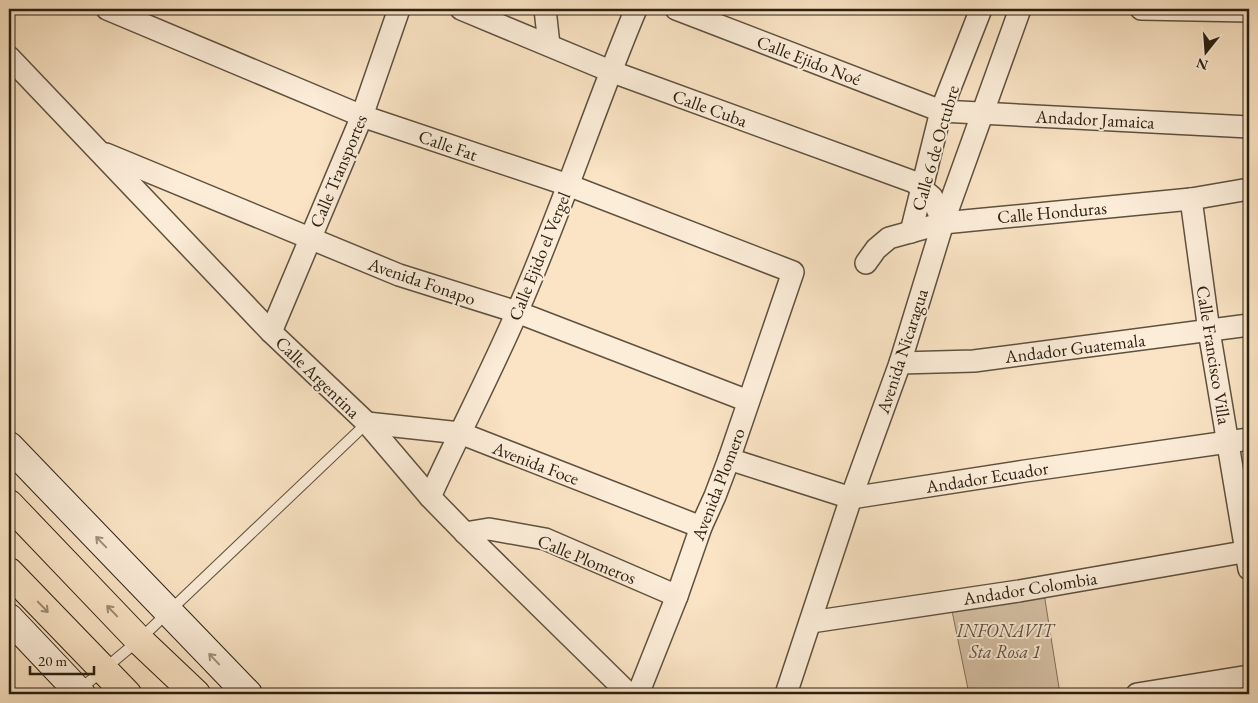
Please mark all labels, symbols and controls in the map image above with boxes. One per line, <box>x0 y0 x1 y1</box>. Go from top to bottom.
north arrow <box>1180 28 1230 78</box>
street label: Calle Ejido Noé <box>754 30 864 90</box>
text: N <box>1194 54 1210 75</box>
street label: Calle 6 de Octubre <box>906 82 964 214</box>
street label: Calle Cuba <box>670 84 751 132</box>
street label: Andador Jamaica <box>1034 104 1156 134</box>
street label: Calle Transportes <box>304 111 372 231</box>
street label: Calle Fat <box>416 124 481 166</box>
street label: Calle Ejido el Vergel <box>503 188 575 324</box>
street label: Calle Honduras <box>996 196 1108 228</box>
street label: Avenida Fonapo <box>364 252 479 310</box>
street label: Calle Francisco Villa <box>1192 284 1236 427</box>
street label: Avenida Nicaragua <box>871 285 933 417</box>
street label: Andador Guatemala <box>1003 328 1147 368</box>
street label: Calle Argentina <box>271 331 366 424</box>
street label: Avenida Plomero <box>686 424 750 544</box>
street label: Avenida Foce <box>488 436 583 490</box>
street label: Andador Ecuador <box>923 456 1050 498</box>
street label: Calle Plomeros <box>534 529 640 589</box>
one-way arrow <box>95 536 107 549</box>
street label: Andador Colombia <box>960 566 1099 610</box>
one-way arrow <box>37 601 49 614</box>
one-way arrow <box>105 605 118 617</box>
park label: INFONAVIT Sta Rosa 1 <box>956 619 1056 663</box>
scale bar <box>30 643 94 675</box>
text: 20 m <box>38 651 67 670</box>
one-way arrow <box>208 653 220 666</box>

